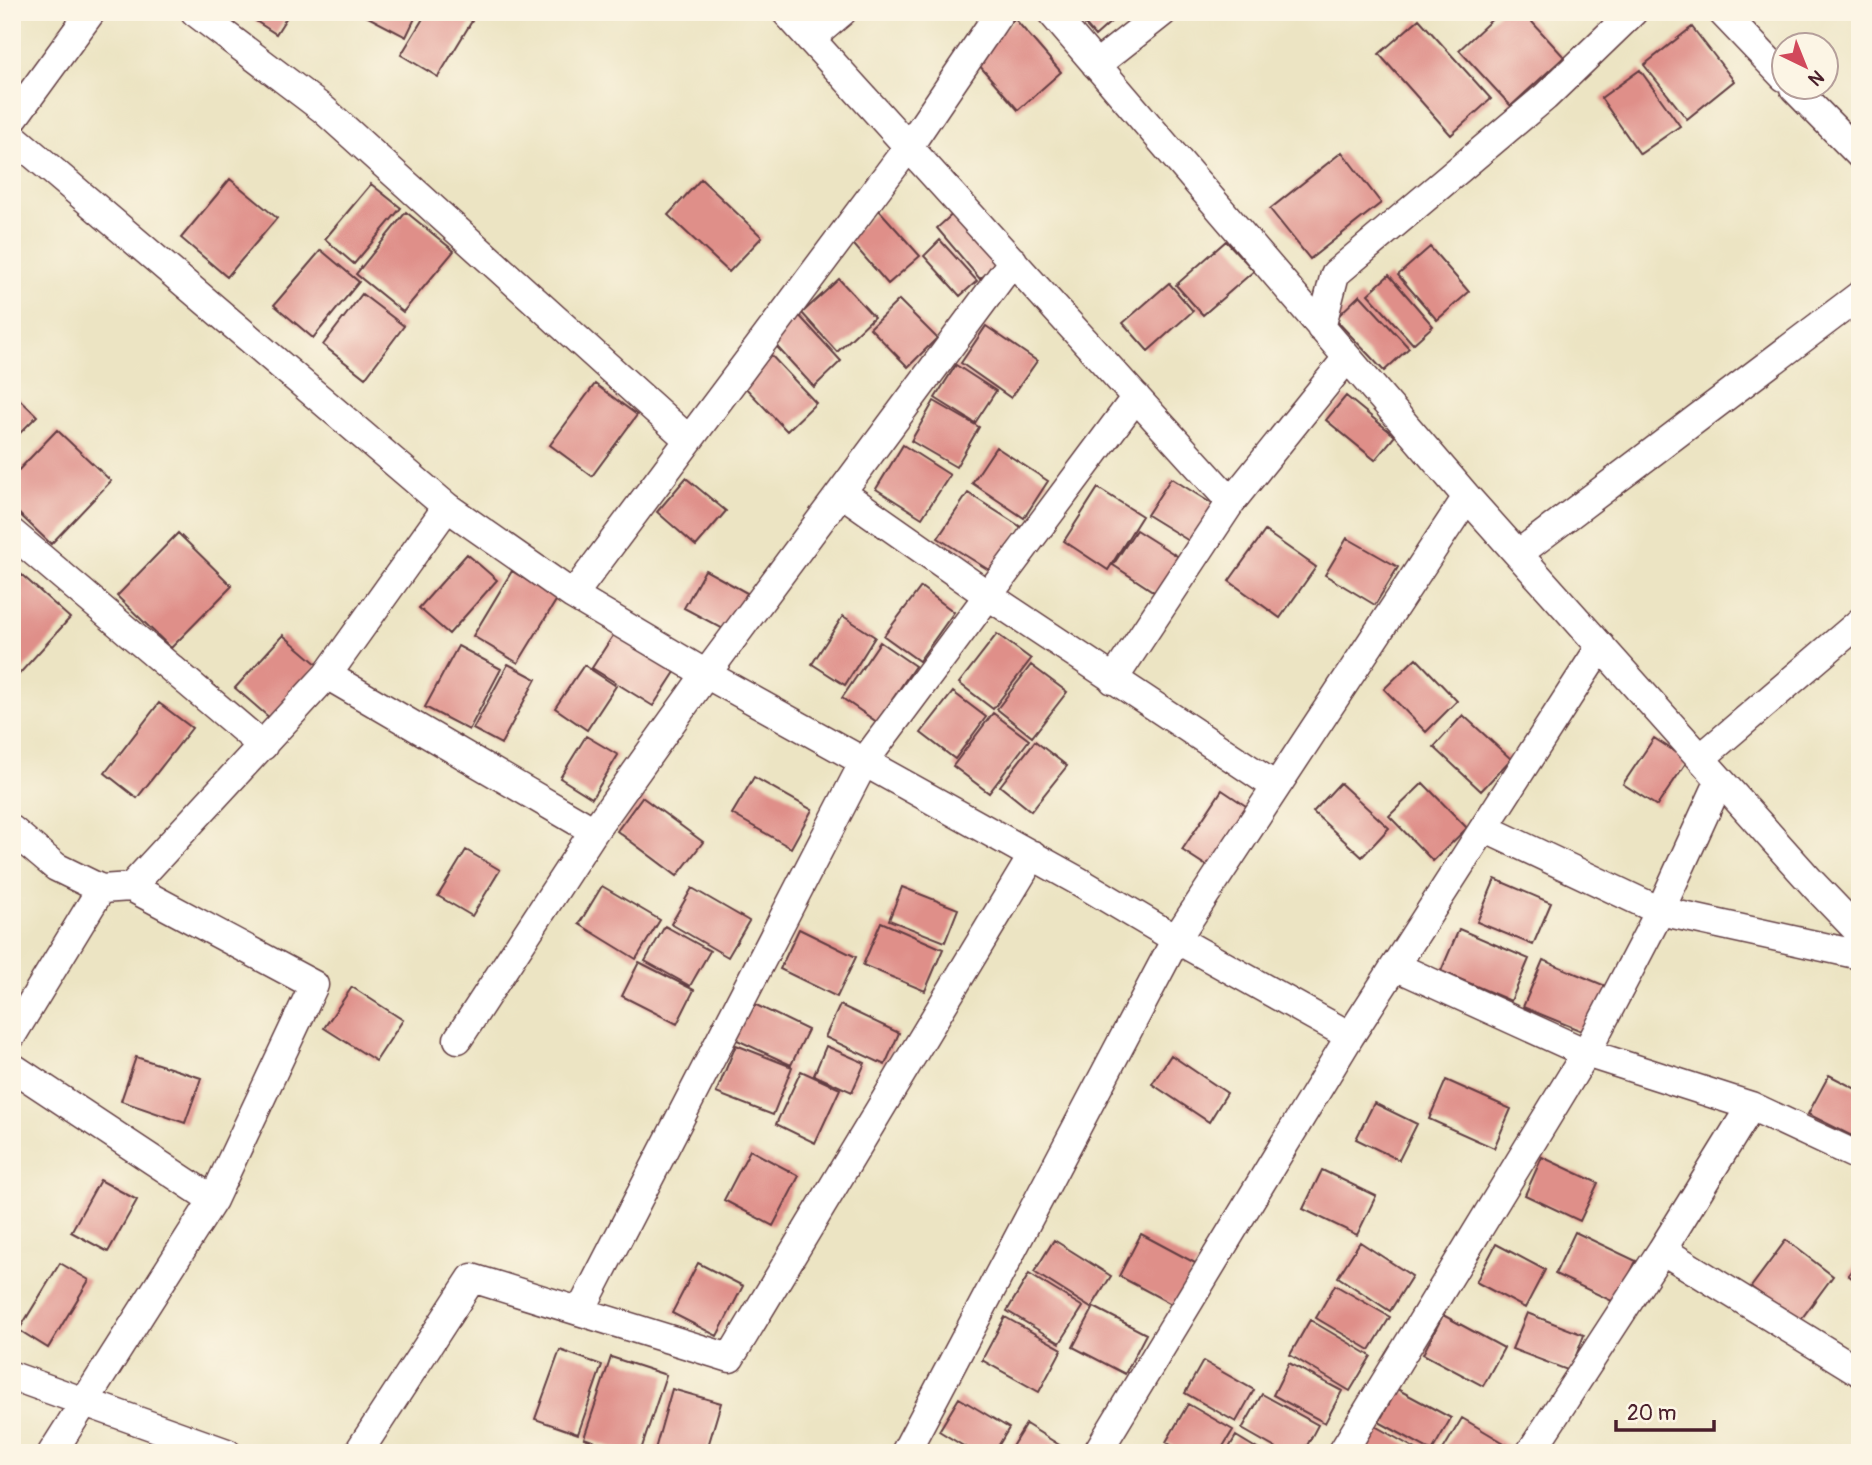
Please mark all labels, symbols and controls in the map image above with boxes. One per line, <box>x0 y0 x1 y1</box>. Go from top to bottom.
north arrow <box>1770 32 1840 102</box>
text: N <box>1803 65 1829 91</box>
scale bar <box>1616 1388 1714 1432</box>
text: 20 m <box>1627 1400 1676 1427</box>

